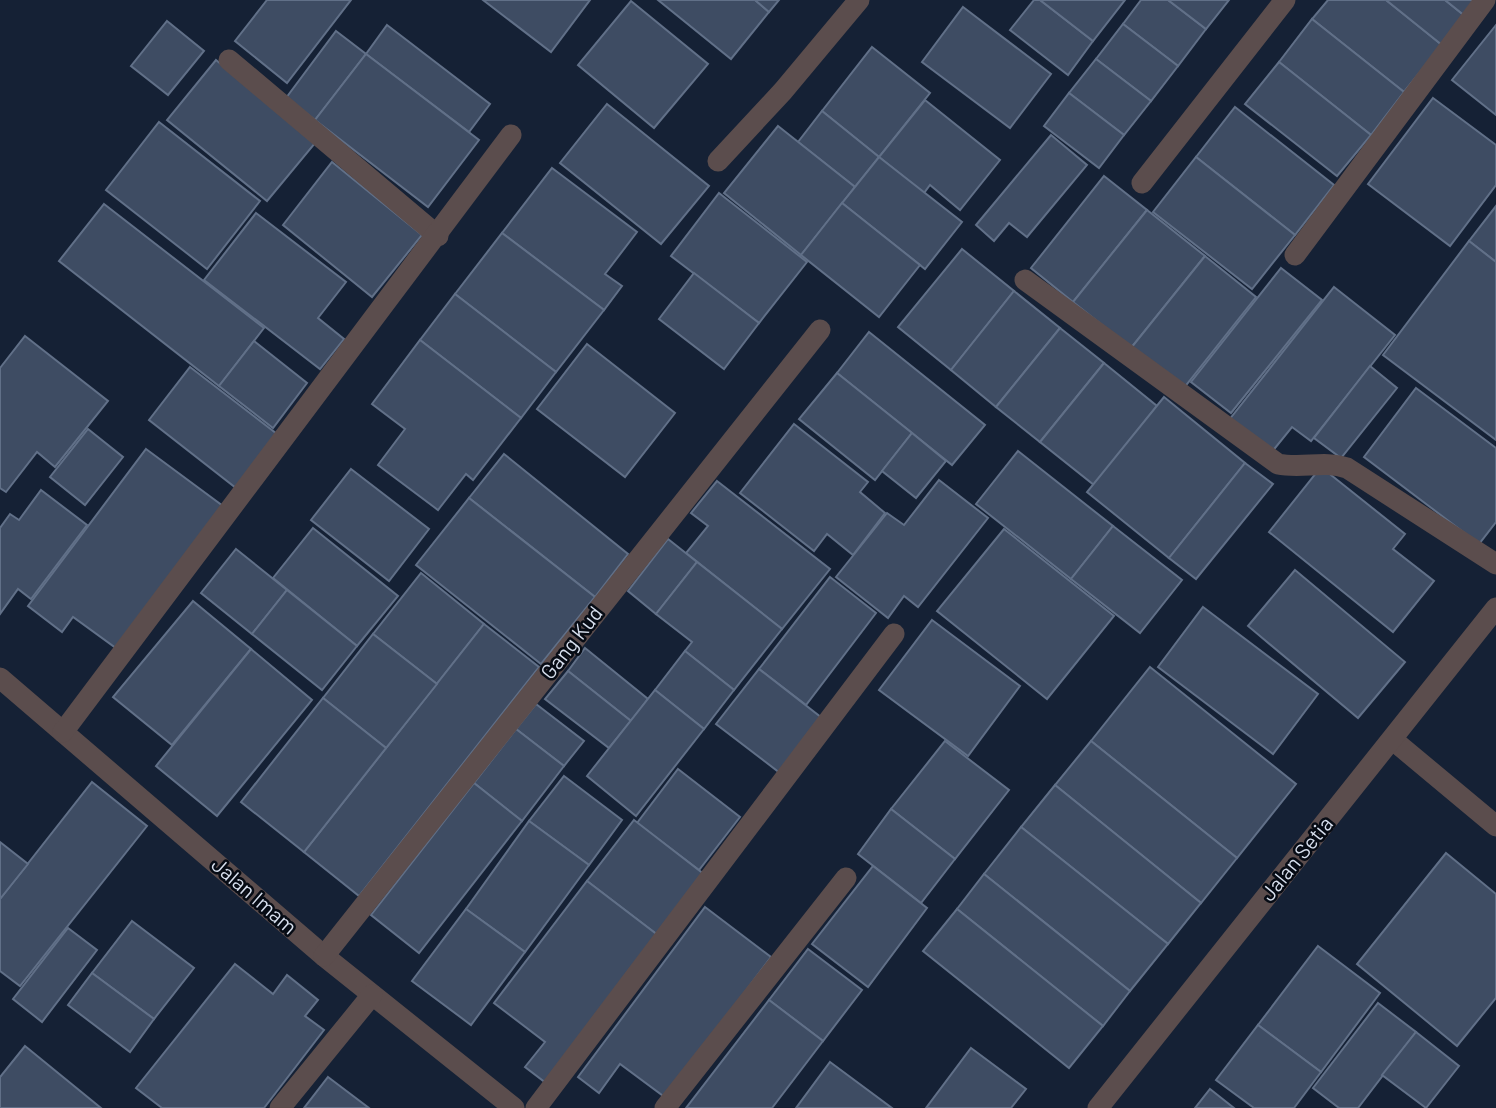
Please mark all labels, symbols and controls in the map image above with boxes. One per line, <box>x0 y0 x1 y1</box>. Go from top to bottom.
street label: Gang Kud <box>535 601 607 684</box>
street label: Jalan Setia <box>1254 811 1337 905</box>
street label: Jalan Imam <box>207 851 303 939</box>

